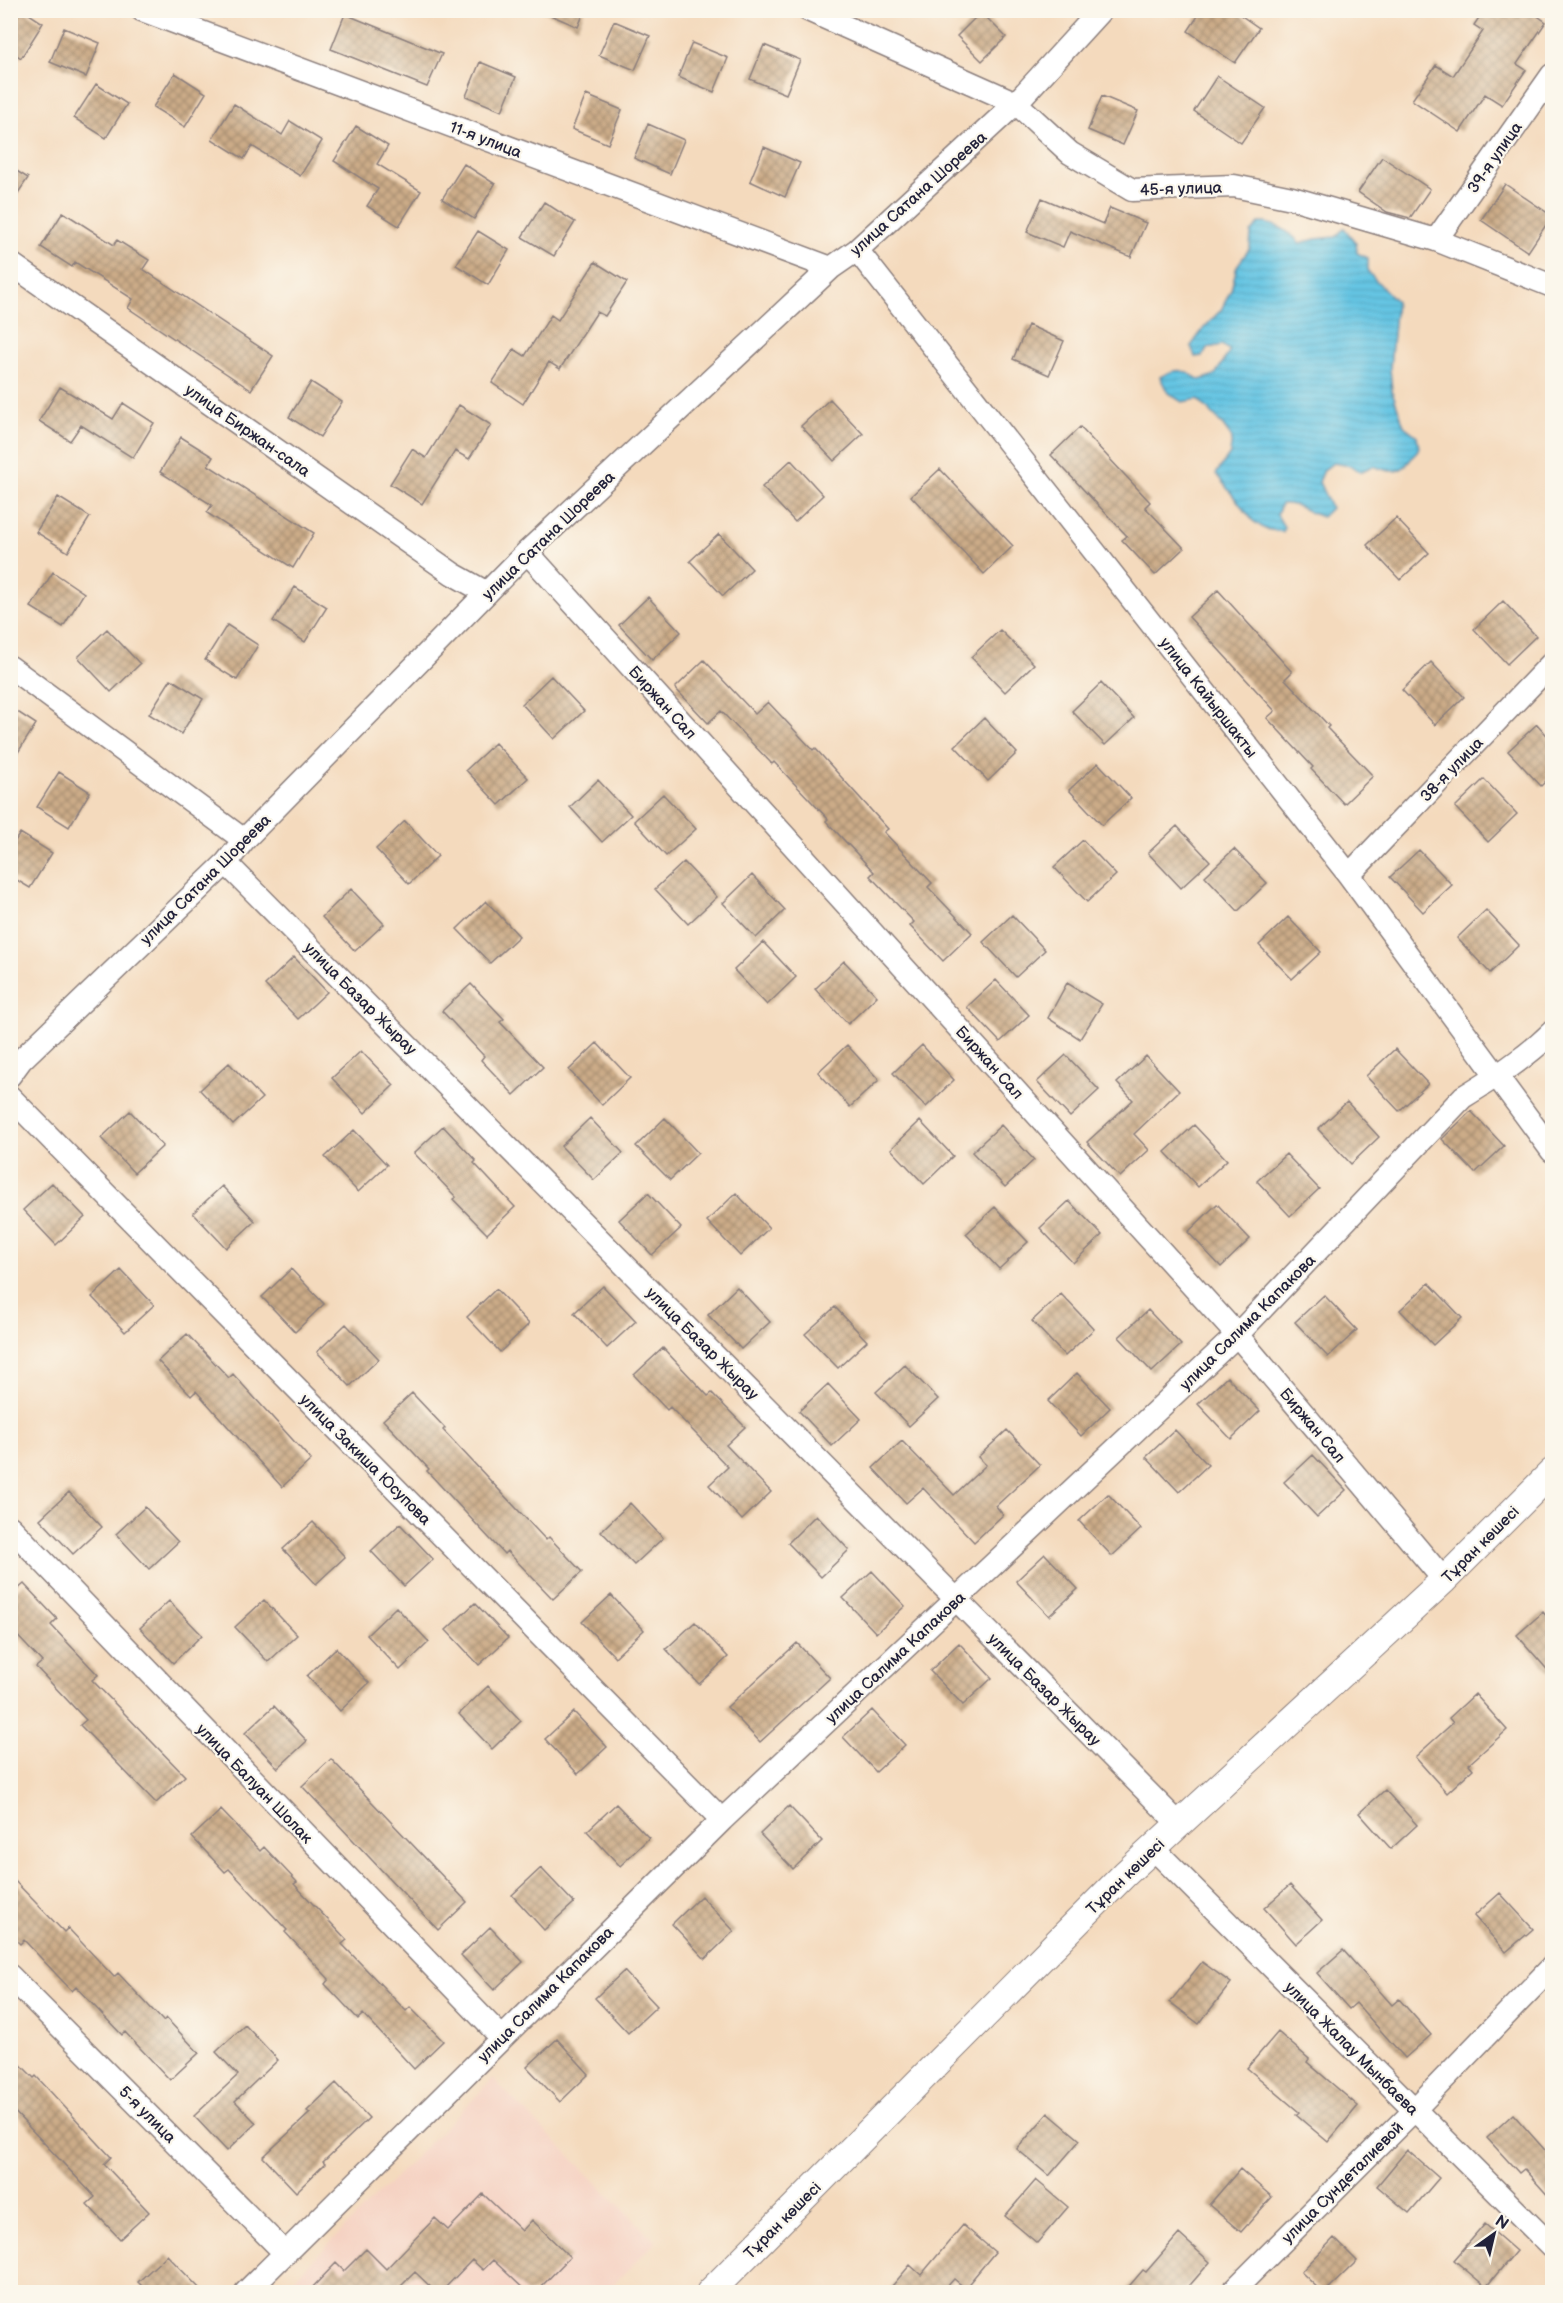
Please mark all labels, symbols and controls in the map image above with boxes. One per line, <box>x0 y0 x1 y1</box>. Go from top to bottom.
street label: 11-я улица <box>447 118 525 163</box>
street label: 39-я улица <box>1464 118 1527 197</box>
street label: улица Сатана Шореева <box>847 128 991 260</box>
street label: 45-я улица <box>1140 179 1223 200</box>
street label: улица Биржан-сала <box>181 381 314 482</box>
street label: улица Сатана Шореева <box>479 467 620 604</box>
street label: улица Кайыршакты <box>1155 634 1261 762</box>
street label: Биржан Сал <box>624 663 700 743</box>
street label: 38-я улица <box>1417 733 1488 806</box>
street label: улица Сатана Шореева <box>137 810 276 949</box>
street label: улица Базар Жырау <box>300 939 420 1060</box>
street label: Биржан Сал <box>951 1023 1027 1103</box>
street label: улица Салима Капакова <box>1176 1251 1320 1395</box>
street label: улица Базар Жырау <box>642 1284 762 1405</box>
street label: Биржан Сал <box>1275 1385 1349 1467</box>
street label: улица Закиша Юсупова <box>296 1391 435 1530</box>
street label: Тұран көшесі <box>1439 1503 1524 1588</box>
street label: улица Салима Капакова <box>822 1588 970 1728</box>
street label: улица Базар Жырау <box>984 1630 1104 1751</box>
street label: улица Балуан Шолак <box>192 1720 316 1848</box>
street label: Тұран көшесі <box>1083 1835 1169 1919</box>
street label: улица Салима Капакова <box>474 1923 618 2067</box>
street label: улица Жалау Мынбаева <box>1280 1978 1422 2120</box>
street label: 5-я улица <box>115 2083 180 2148</box>
street label: улица Сундеталиевой <box>1278 2118 1408 2248</box>
street label: Тұран көшесі <box>741 2179 826 2264</box>
north arrow <box>1464 2204 1524 2264</box>
text: N <box>1491 2212 1512 2234</box>

